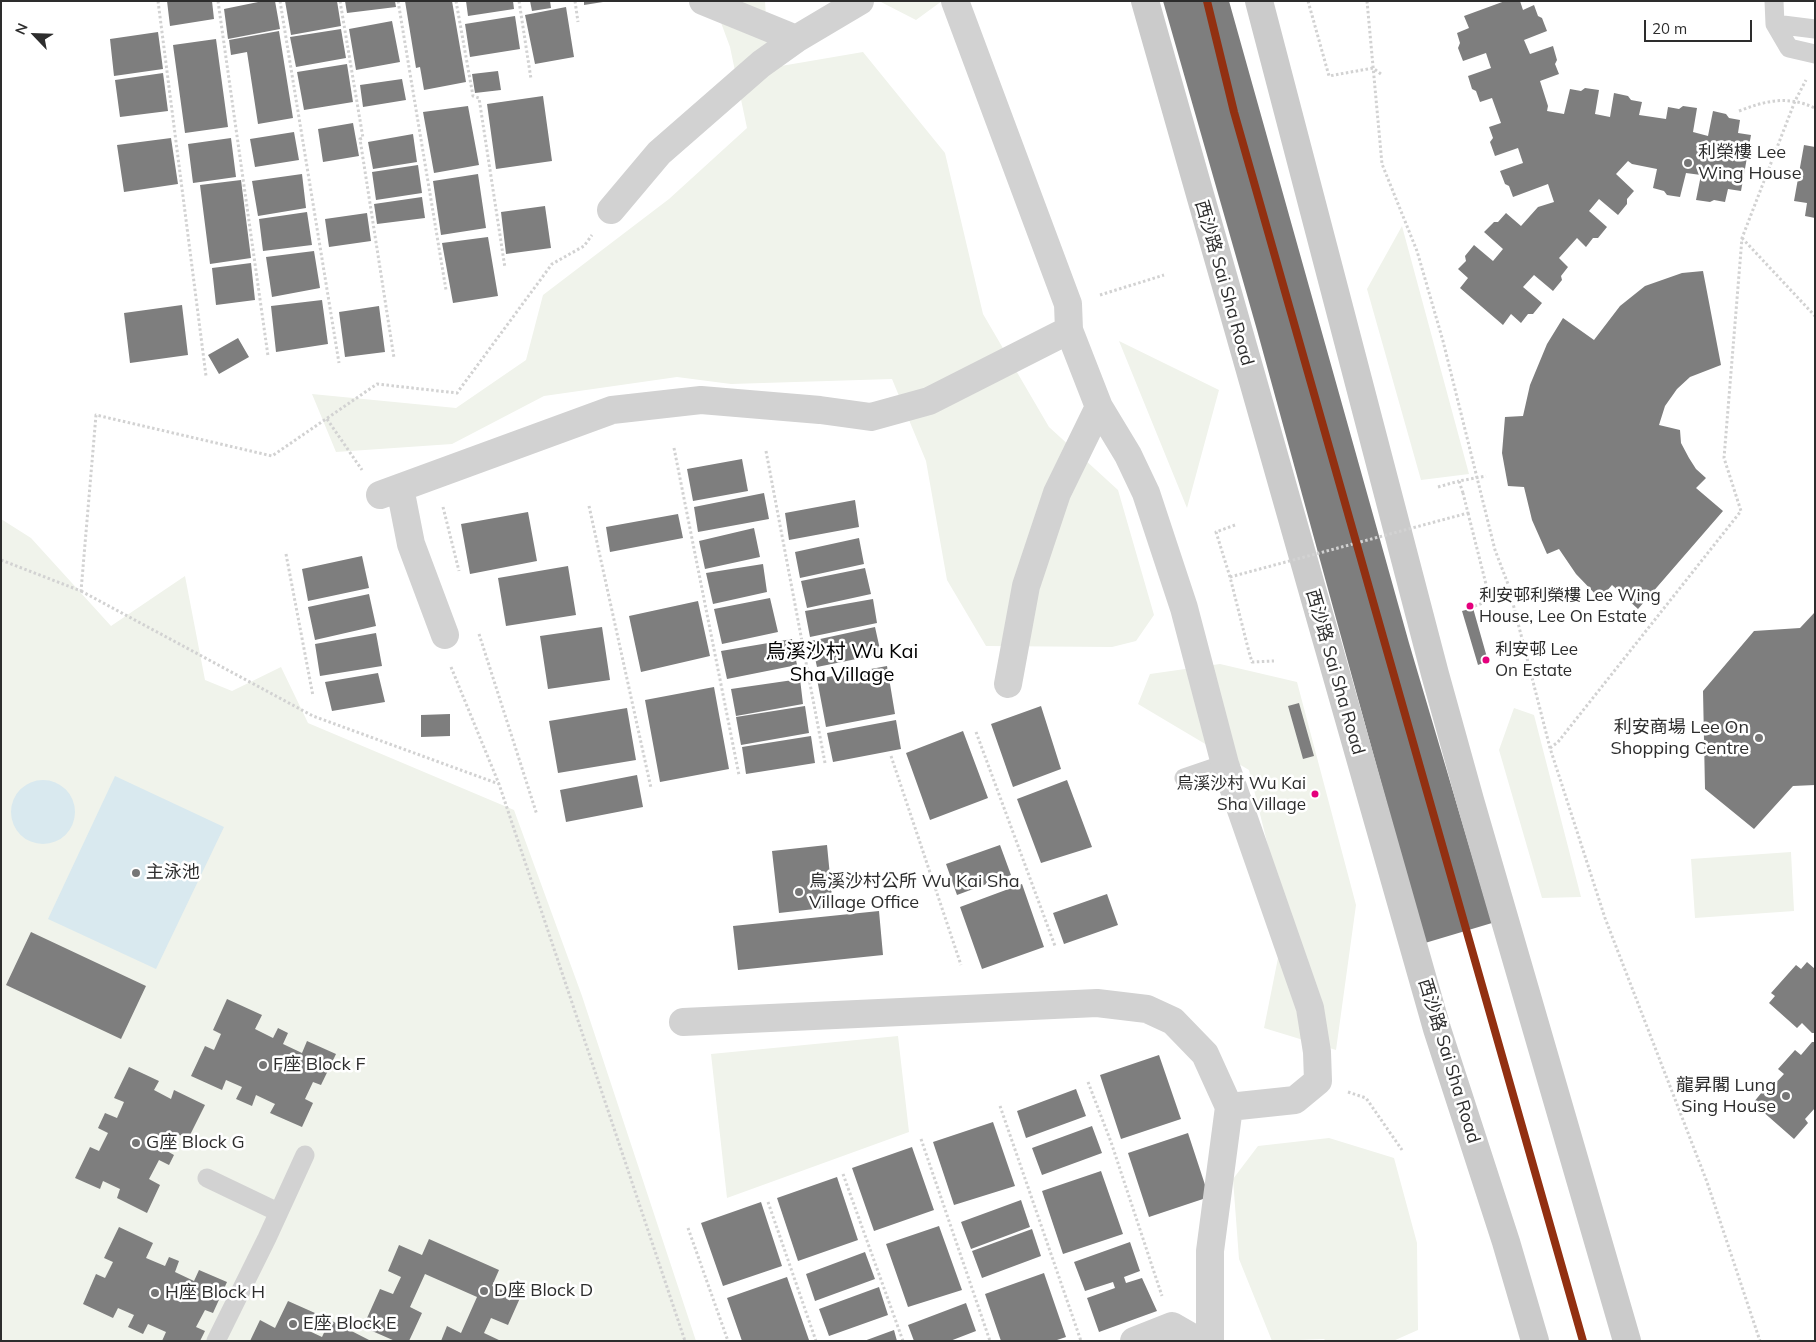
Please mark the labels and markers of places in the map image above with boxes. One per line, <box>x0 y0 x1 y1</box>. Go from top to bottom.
place label: 利榮樓 Lee Wing House <box>1698 142 1802 184</box>
marker: 利榮樓 Lee Wing House <box>1682 157 1694 169</box>
place label: 利安邨利榮樓 Lee Wing House, Lee On Estate <box>1479 586 1661 626</box>
marker: 利安邨利榮樓 Lee Wing House, Lee On Estate <box>1465 601 1475 611</box>
place label: 利安邨 Lee On Estate <box>1495 640 1578 680</box>
marker: 利安邨 Lee On Estate <box>1481 655 1491 665</box>
place label: 利安商場 Lee On Shopping Centre <box>1610 717 1749 760</box>
marker: 利安商場 Lee On Shopping Centre <box>1753 732 1765 744</box>
place label: 烏溪沙村 Wu Kai Sha Village <box>1176 774 1306 814</box>
marker: 烏溪沙村 Wu Kai Sha Village <box>1310 789 1320 799</box>
place label: 主泳池 <box>146 862 200 884</box>
marker: 主泳池 <box>130 867 142 879</box>
place label: 烏溪沙村公所 Wu Kai Sha Village Office <box>809 871 1020 914</box>
marker: 烏溪沙村公所 Wu Kai Sha Village Office <box>793 886 805 898</box>
place label: F座 Block F <box>273 1054 366 1076</box>
marker: F座 Block F <box>257 1059 269 1071</box>
place label: 龍昇閣 Lung Sing House <box>1676 1075 1776 1118</box>
marker: 龍昇閣 Lung Sing House <box>1780 1090 1792 1102</box>
place label: G座 Block G <box>146 1132 245 1154</box>
marker: G座 Block G <box>130 1137 142 1149</box>
place label: D座 Block D <box>494 1280 593 1302</box>
place label: H座 Block H <box>165 1282 265 1304</box>
marker: D座 Block D <box>478 1285 490 1297</box>
marker: H座 Block H <box>149 1287 161 1299</box>
place label: E座 Block E <box>303 1313 397 1335</box>
marker: E座 Block E <box>287 1318 299 1330</box>

